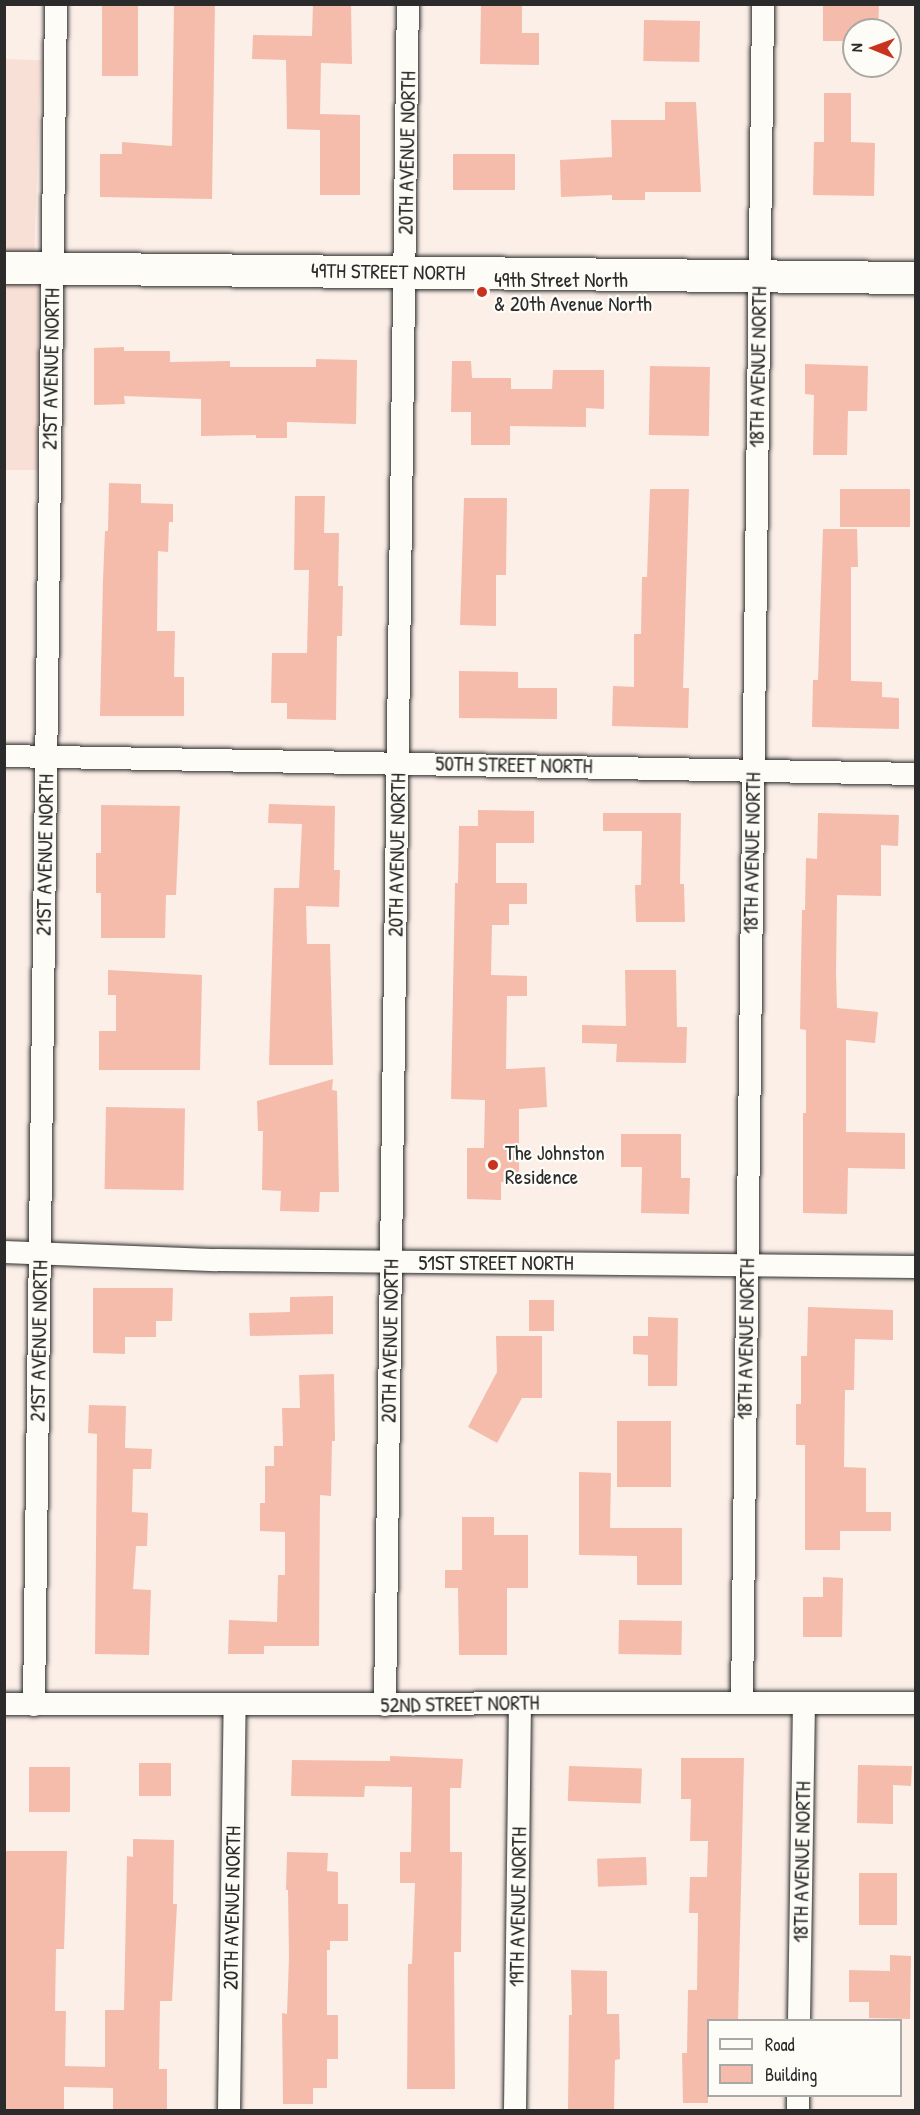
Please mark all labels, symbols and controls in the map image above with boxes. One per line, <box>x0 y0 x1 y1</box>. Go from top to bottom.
north arrow <box>842 18 902 78</box>
text: N <box>845 43 867 52</box>
street label: 20TH AVENUE NORTH <box>393 71 421 235</box>
street label: 49TH STREET NORTH <box>311 258 465 286</box>
place label: 49th Street North & 20th Avenue North <box>494 267 652 317</box>
marker: 49th Street North & 20th Avenue North <box>475 285 489 299</box>
street label: 18TH AVENUE NORTH <box>744 286 772 448</box>
street label: 21ST AVENUE NORTH <box>37 288 65 450</box>
street label: 50TH STREET NORTH <box>435 751 593 779</box>
street label: 18TH AVENUE NORTH <box>738 772 766 934</box>
street label: 20TH AVENUE NORTH <box>383 773 411 937</box>
street label: 21ST AVENUE NORTH <box>31 774 59 936</box>
place label: The Johnston Residence <box>505 1140 605 1190</box>
marker: The Johnston Residence <box>486 1158 500 1172</box>
street label: 51ST STREET NORTH <box>418 1250 574 1276</box>
street label: 18TH AVENUE NORTH <box>732 1258 760 1420</box>
street label: 20TH AVENUE NORTH <box>376 1259 404 1423</box>
street label: 21ST AVENUE NORTH <box>25 1260 53 1422</box>
street label: 52ND STREET NORTH <box>380 1690 540 1718</box>
street label: 18TH AVENUE NORTH <box>788 1781 816 1943</box>
street label: 20TH AVENUE NORTH <box>218 1826 246 1990</box>
street label: 19TH AVENUE NORTH <box>504 1827 532 1987</box>
legend <box>707 2019 902 2097</box>
text: Road <box>765 2032 795 2057</box>
text: Building <box>765 2062 817 2087</box>

